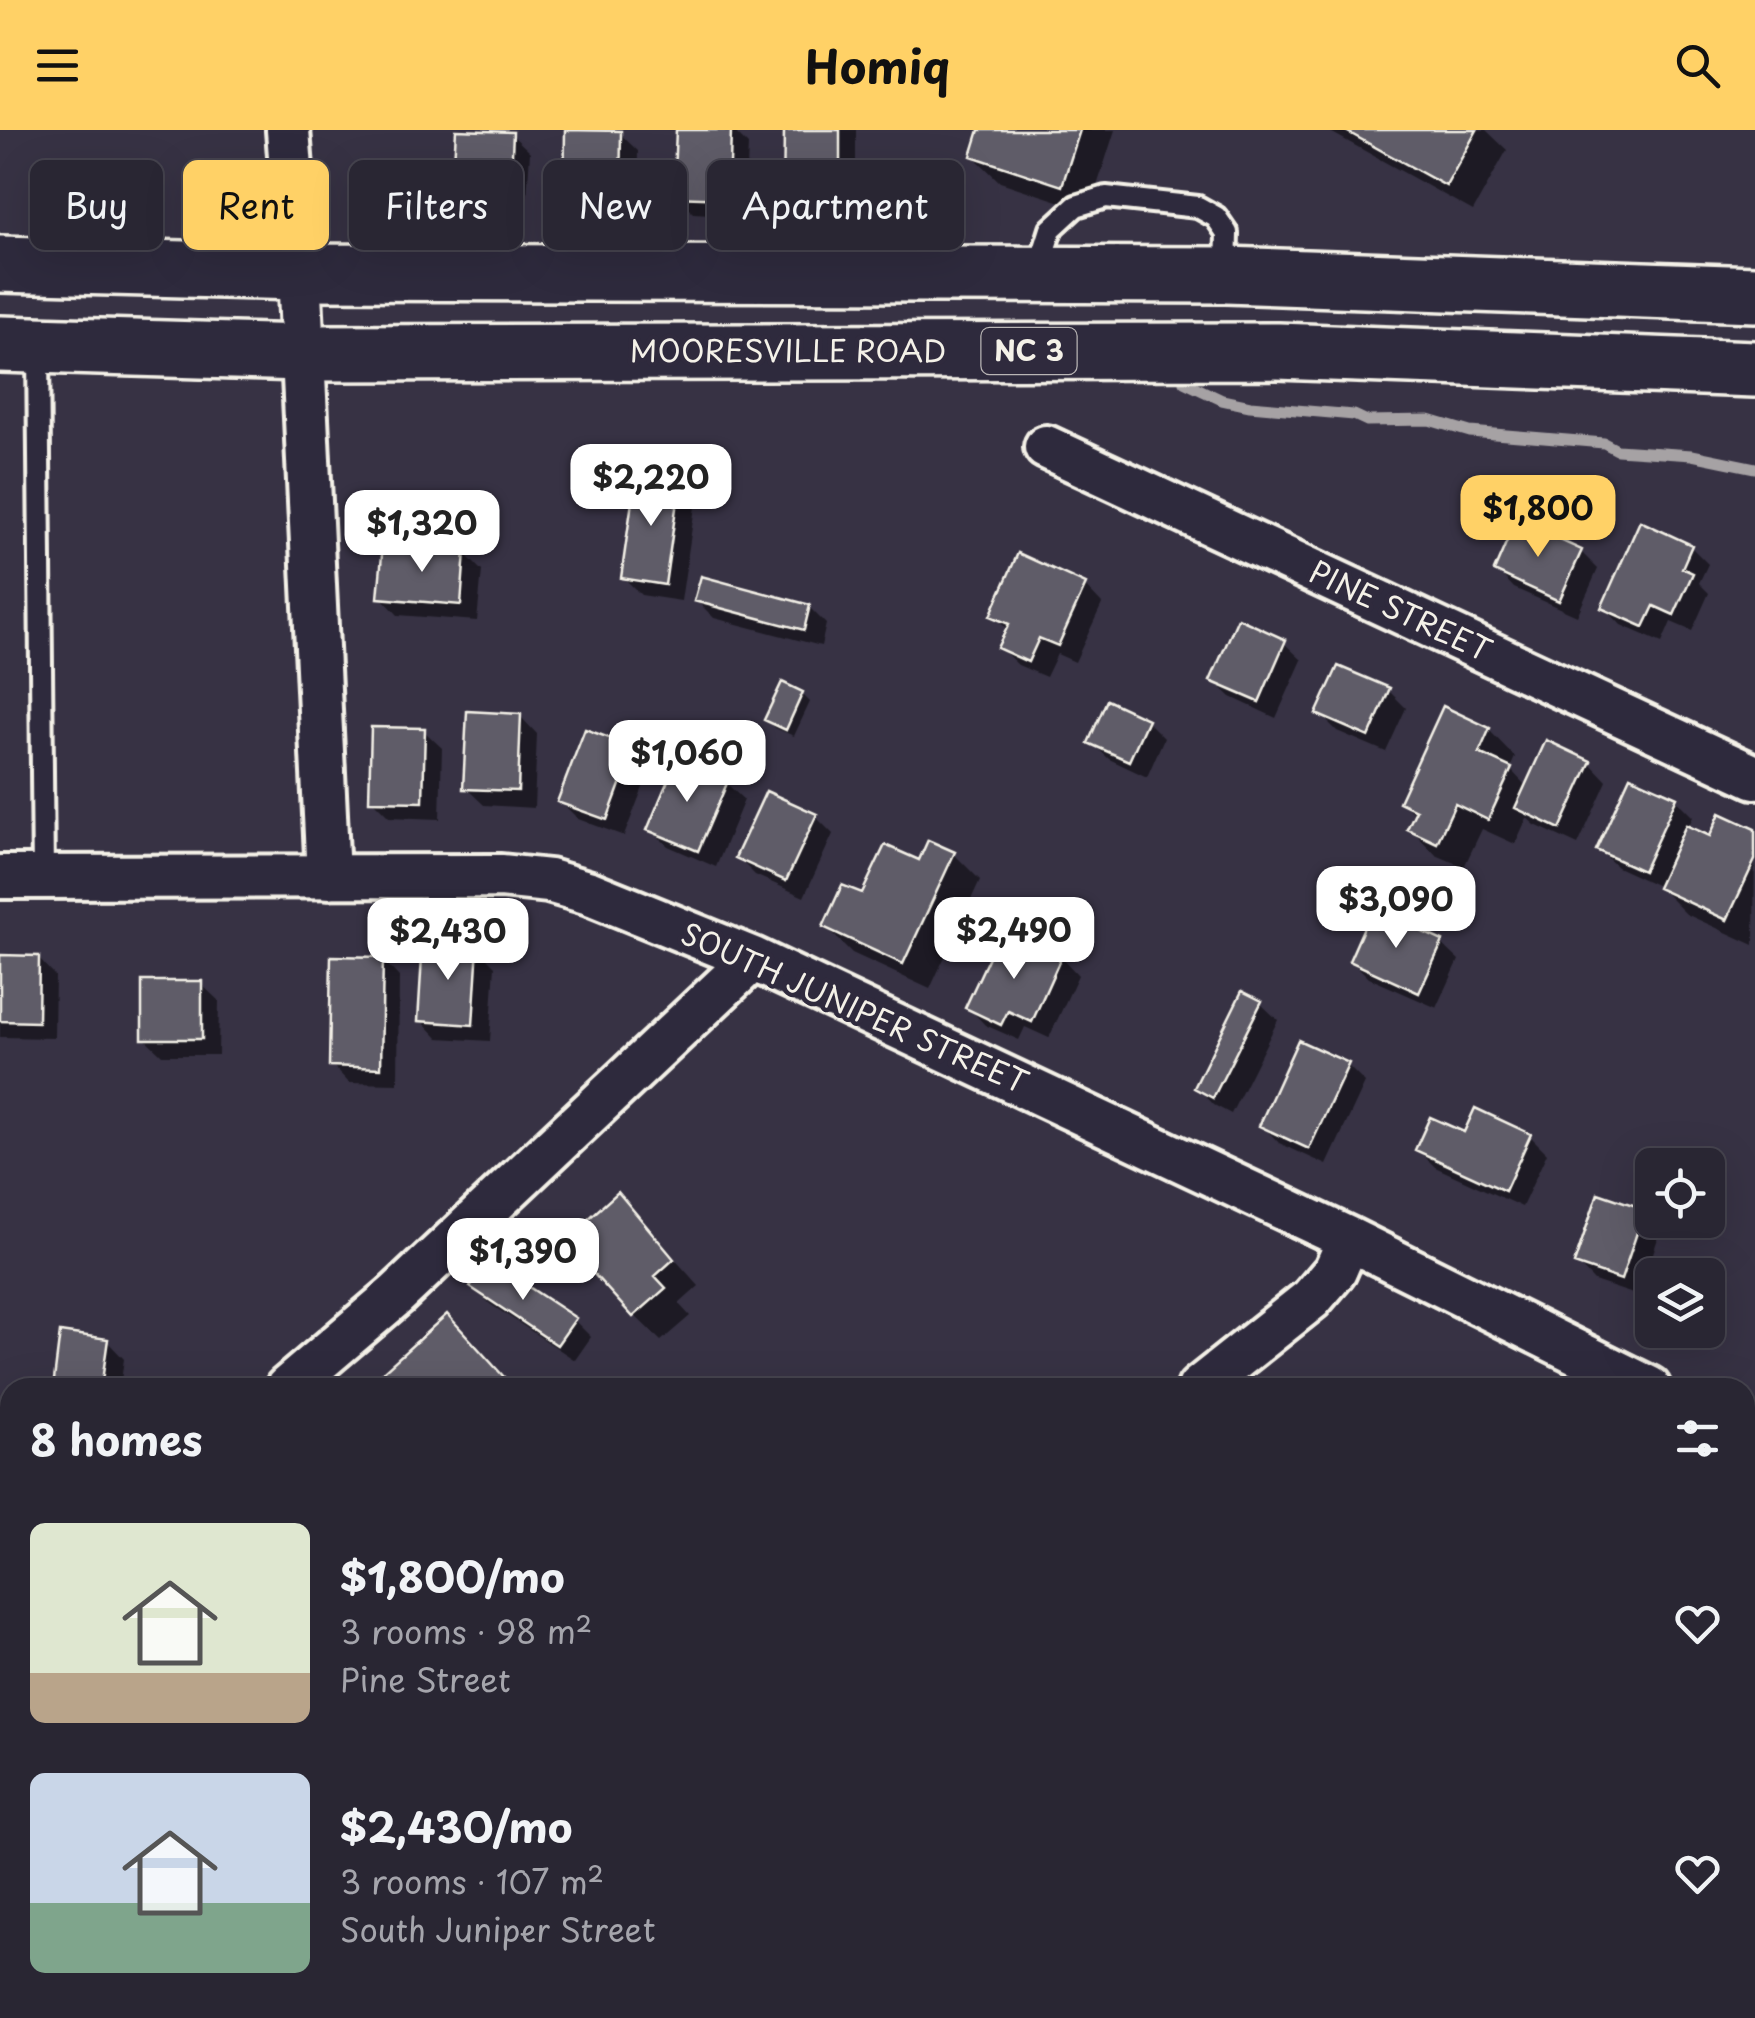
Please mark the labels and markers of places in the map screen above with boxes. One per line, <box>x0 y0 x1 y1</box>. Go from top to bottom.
pin: $2,220 <box>570 444 732 529</box>
pin: $1,800 <box>1457 475 1619 560</box>
pin: $1,320 <box>341 490 503 575</box>
pin: $1,060 <box>606 720 768 805</box>
pin: $3,090 <box>1315 866 1477 951</box>
pin: $2,490 <box>933 897 1095 982</box>
pin: $2,430 <box>367 898 529 983</box>
pin: $1,390 <box>442 1218 604 1303</box>

